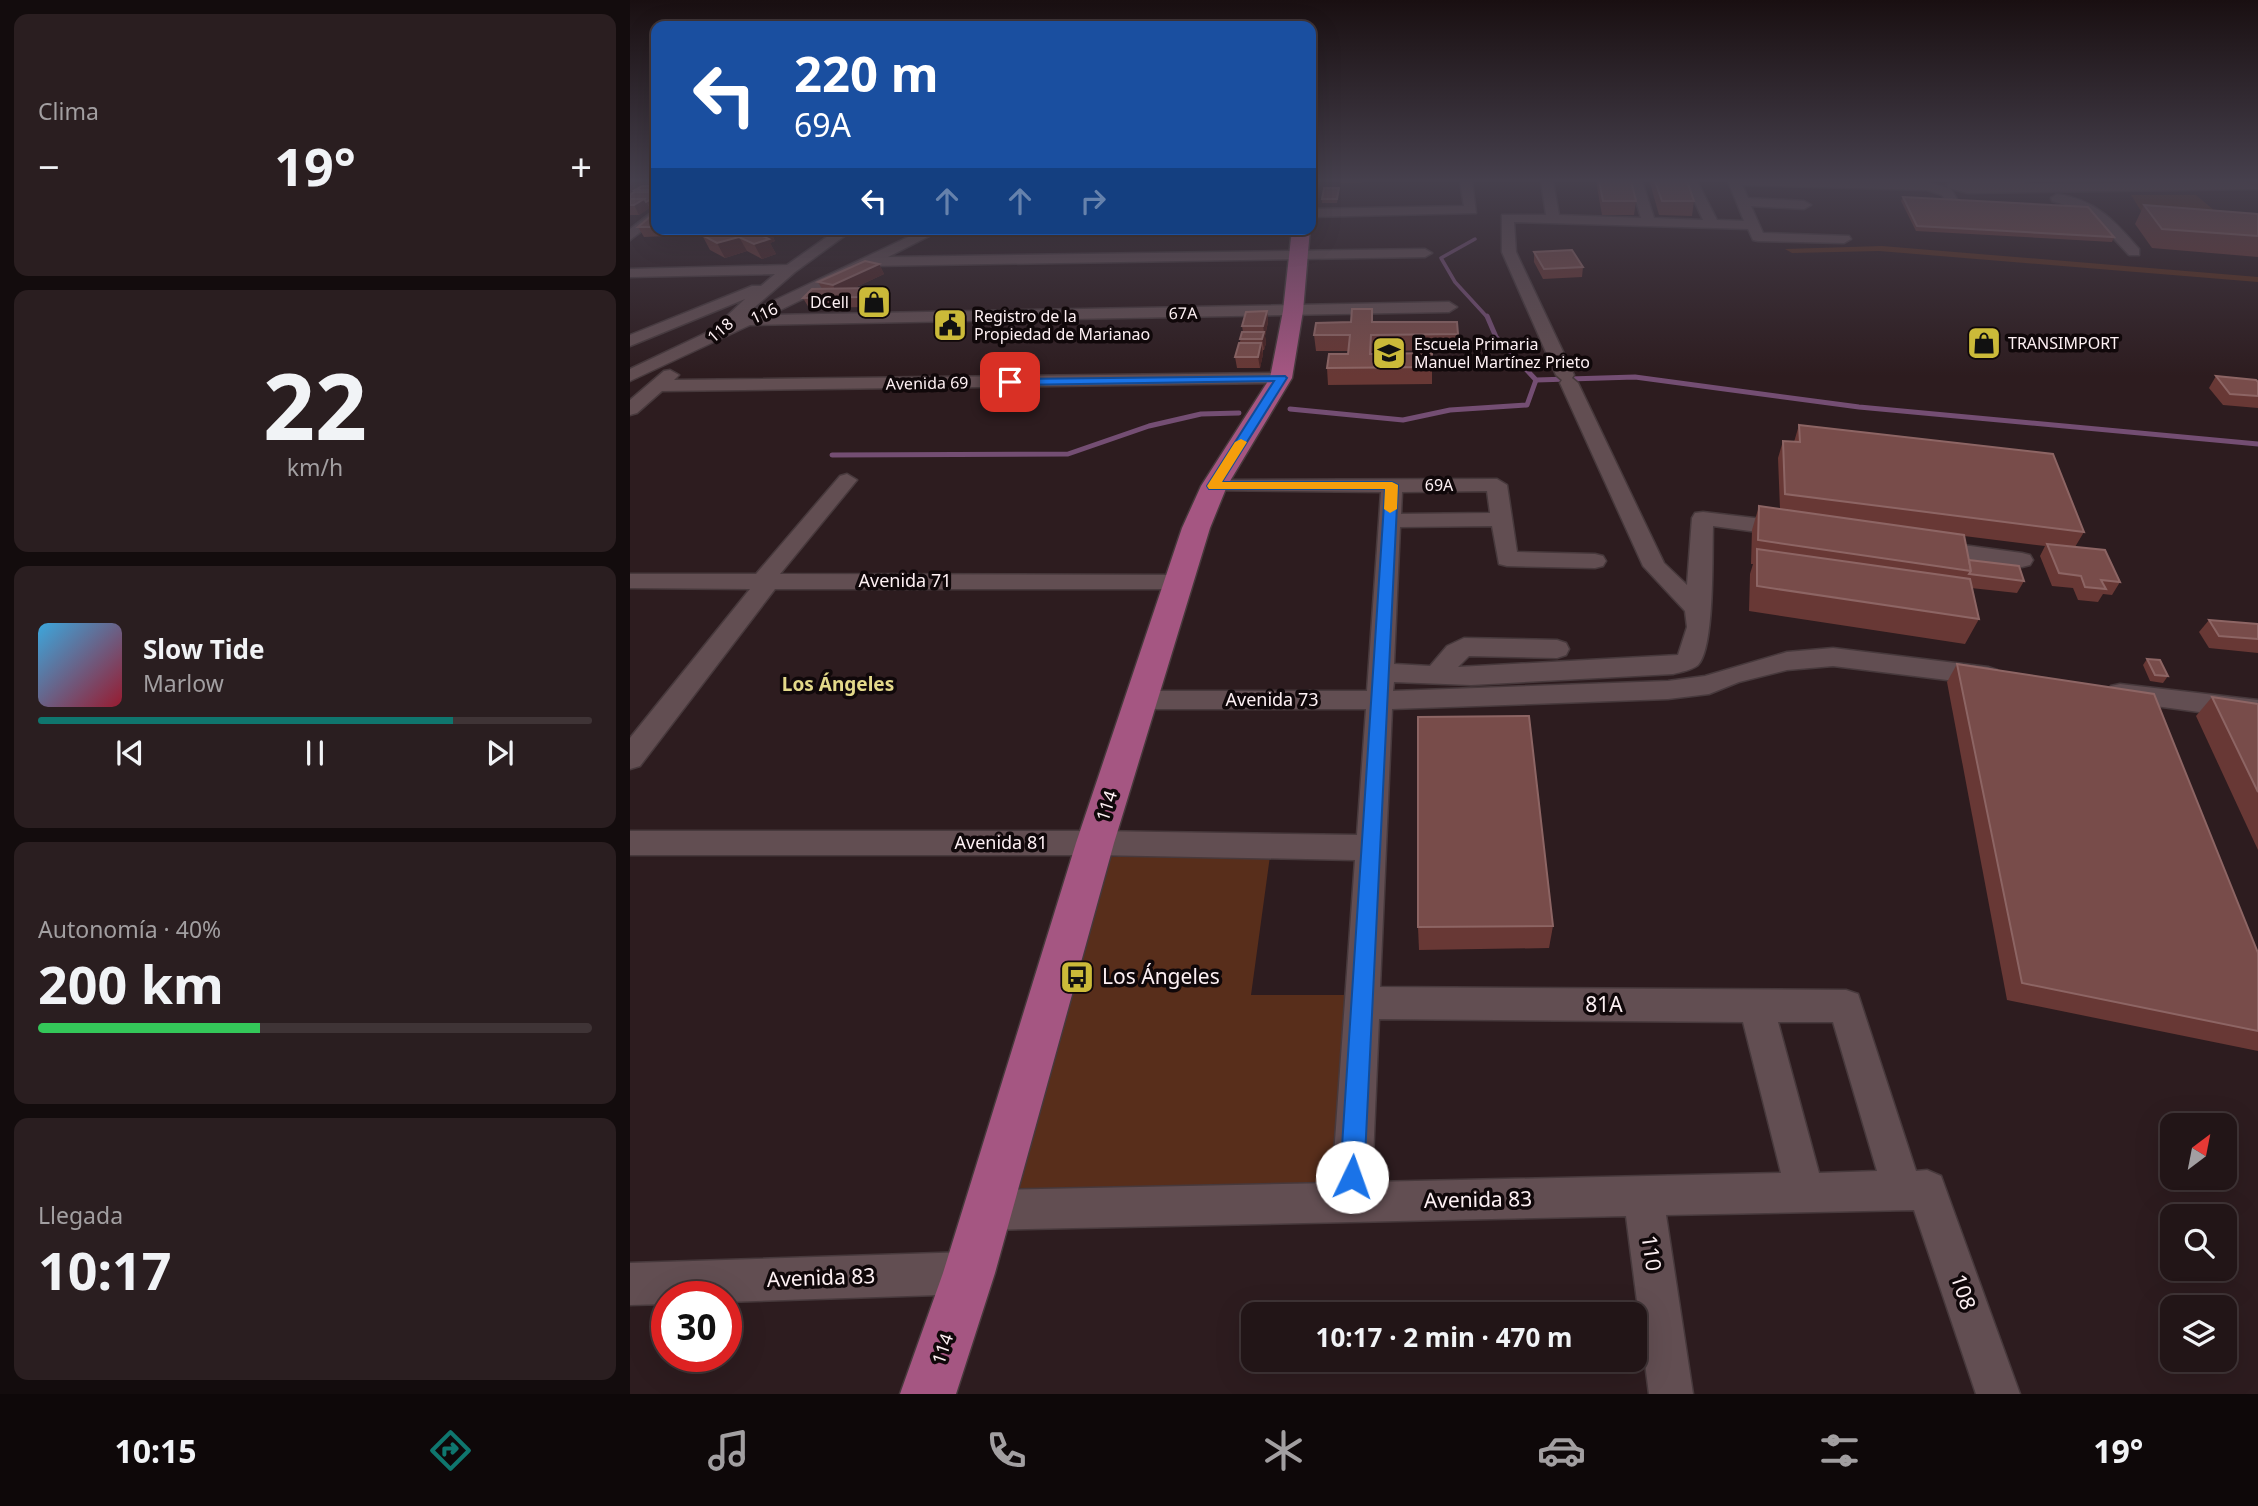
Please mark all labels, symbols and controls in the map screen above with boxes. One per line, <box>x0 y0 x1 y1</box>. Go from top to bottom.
text: 220 m <box>794 40 939 106</box>
icon: left <box>679 49 770 140</box>
text: Clima <box>38 95 99 127</box>
text: 69A <box>794 103 851 146</box>
text: 19° <box>274 130 356 201</box>
text: − <box>38 140 60 192</box>
text: + <box>570 140 592 192</box>
icon: left <box>855 182 893 220</box>
icon: ahead <box>928 182 966 220</box>
icon: ahead <box>1001 182 1039 220</box>
icon: right <box>1074 182 1112 220</box>
shop icon: DCell <box>855 283 893 321</box>
place label: DCell <box>810 291 849 313</box>
street label: 116 <box>747 297 781 329</box>
street label: 67A <box>1169 302 1198 324</box>
place label: Registro de la Propiedad de Marianao <box>974 305 1150 345</box>
public building icon: Registro de la Propiedad de Marianao <box>931 306 969 344</box>
street label: 118 <box>702 313 738 347</box>
shop icon: TRANSIMPORT <box>1965 324 2003 362</box>
place label: TRANSIMPORT <box>2008 332 2119 354</box>
place label: Escuela Primaria Manuel Martínez Prieto <box>1414 333 1590 373</box>
school or university icon: Escuela Primaria Manuel Martínez Prieto <box>1370 334 1408 372</box>
text: 22 <box>263 343 367 467</box>
pin <box>980 352 1040 412</box>
icon: arrive <box>991 363 1029 401</box>
street label: Avenida 69 <box>885 371 969 395</box>
text: km/h <box>287 451 343 483</box>
street label: 69A <box>1425 474 1454 496</box>
street label: Avenida 71 <box>858 568 952 592</box>
text: Slow Tide <box>143 631 265 667</box>
text: Marlow <box>143 667 224 699</box>
district label: Los Ángeles <box>782 671 894 697</box>
street label: Avenida 73 <box>1225 687 1319 711</box>
icon: previous <box>111 734 149 772</box>
icon: pause <box>296 734 334 772</box>
icon: next <box>481 734 519 772</box>
street label: 114 <box>1090 787 1122 824</box>
street label: Avenida 81 <box>954 830 1048 854</box>
text: Autonomía · 40% <box>38 913 221 945</box>
text: 200 km <box>38 948 224 1019</box>
bus stop icon: Los Ángeles <box>1058 958 1096 996</box>
place label: Los Ángeles <box>1102 962 1220 990</box>
street label: 81A <box>1585 990 1623 1018</box>
north arrow <box>2160 1113 2236 1190</box>
map controls <box>2160 1113 2237 1372</box>
position arrow <box>1315 1140 1389 1214</box>
street label: Avenida 83 <box>1423 1184 1532 1214</box>
text: Llegada <box>38 1199 123 1231</box>
button: search <box>2160 1204 2237 1281</box>
street label: 110 <box>1636 1233 1668 1273</box>
text: 10:17 <box>38 1234 172 1305</box>
street label: Avenida 83 <box>766 1261 876 1293</box>
street label: 108 <box>1945 1270 1983 1313</box>
speed limit sign: 30 <box>651 1281 742 1372</box>
button: layers <box>2160 1295 2237 1372</box>
text: 10:17 · 2 min · 470 m <box>1316 1319 1572 1355</box>
street label: 114 <box>926 1330 958 1367</box>
icon: directions <box>426 1426 475 1475</box>
icon: music <box>704 1426 753 1475</box>
icon: phone <box>982 1426 1031 1475</box>
icon: climate <box>1259 1426 1308 1475</box>
icon: car <box>1537 1426 1586 1475</box>
icon: filters <box>1815 1426 1864 1475</box>
text: 10:15 <box>114 1429 197 1472</box>
text: 19° <box>2093 1429 2143 1472</box>

